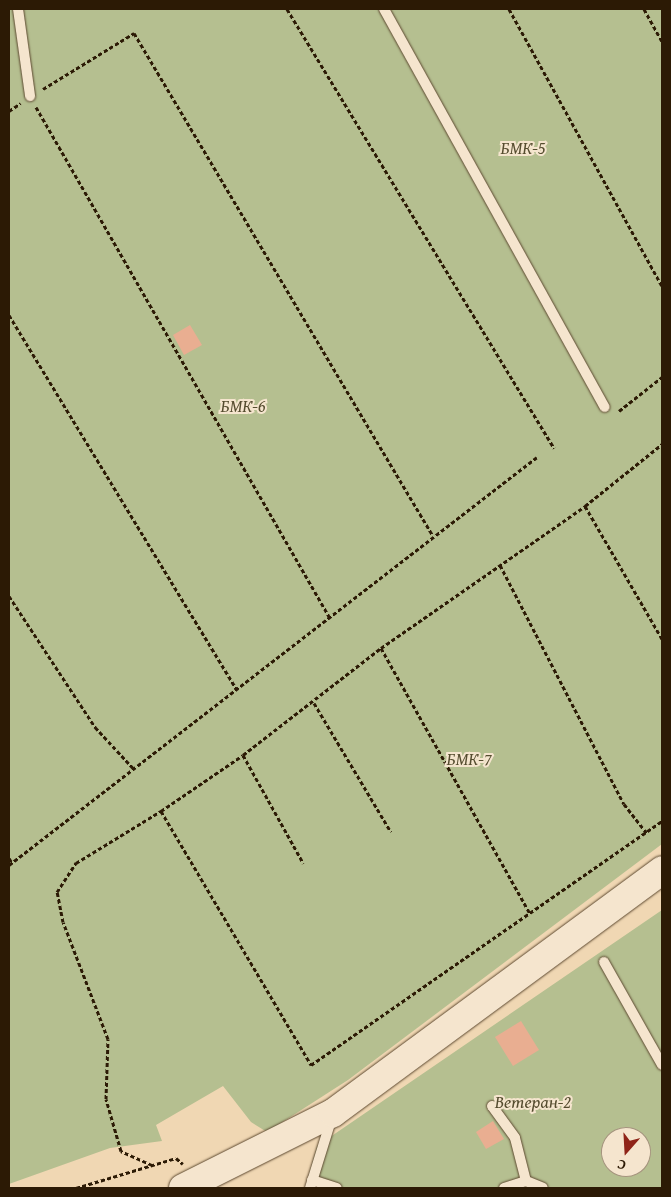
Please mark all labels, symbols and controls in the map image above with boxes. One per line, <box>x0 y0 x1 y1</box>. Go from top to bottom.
park label: БМК-5 <box>500 137 546 159</box>
park label: БМК-6 <box>220 395 266 417</box>
park label: БМК-7 <box>446 748 492 770</box>
park label: Ветеран-2 <box>495 1091 571 1113</box>
north arrow <box>601 1127 651 1177</box>
text: С <box>614 1154 628 1176</box>

